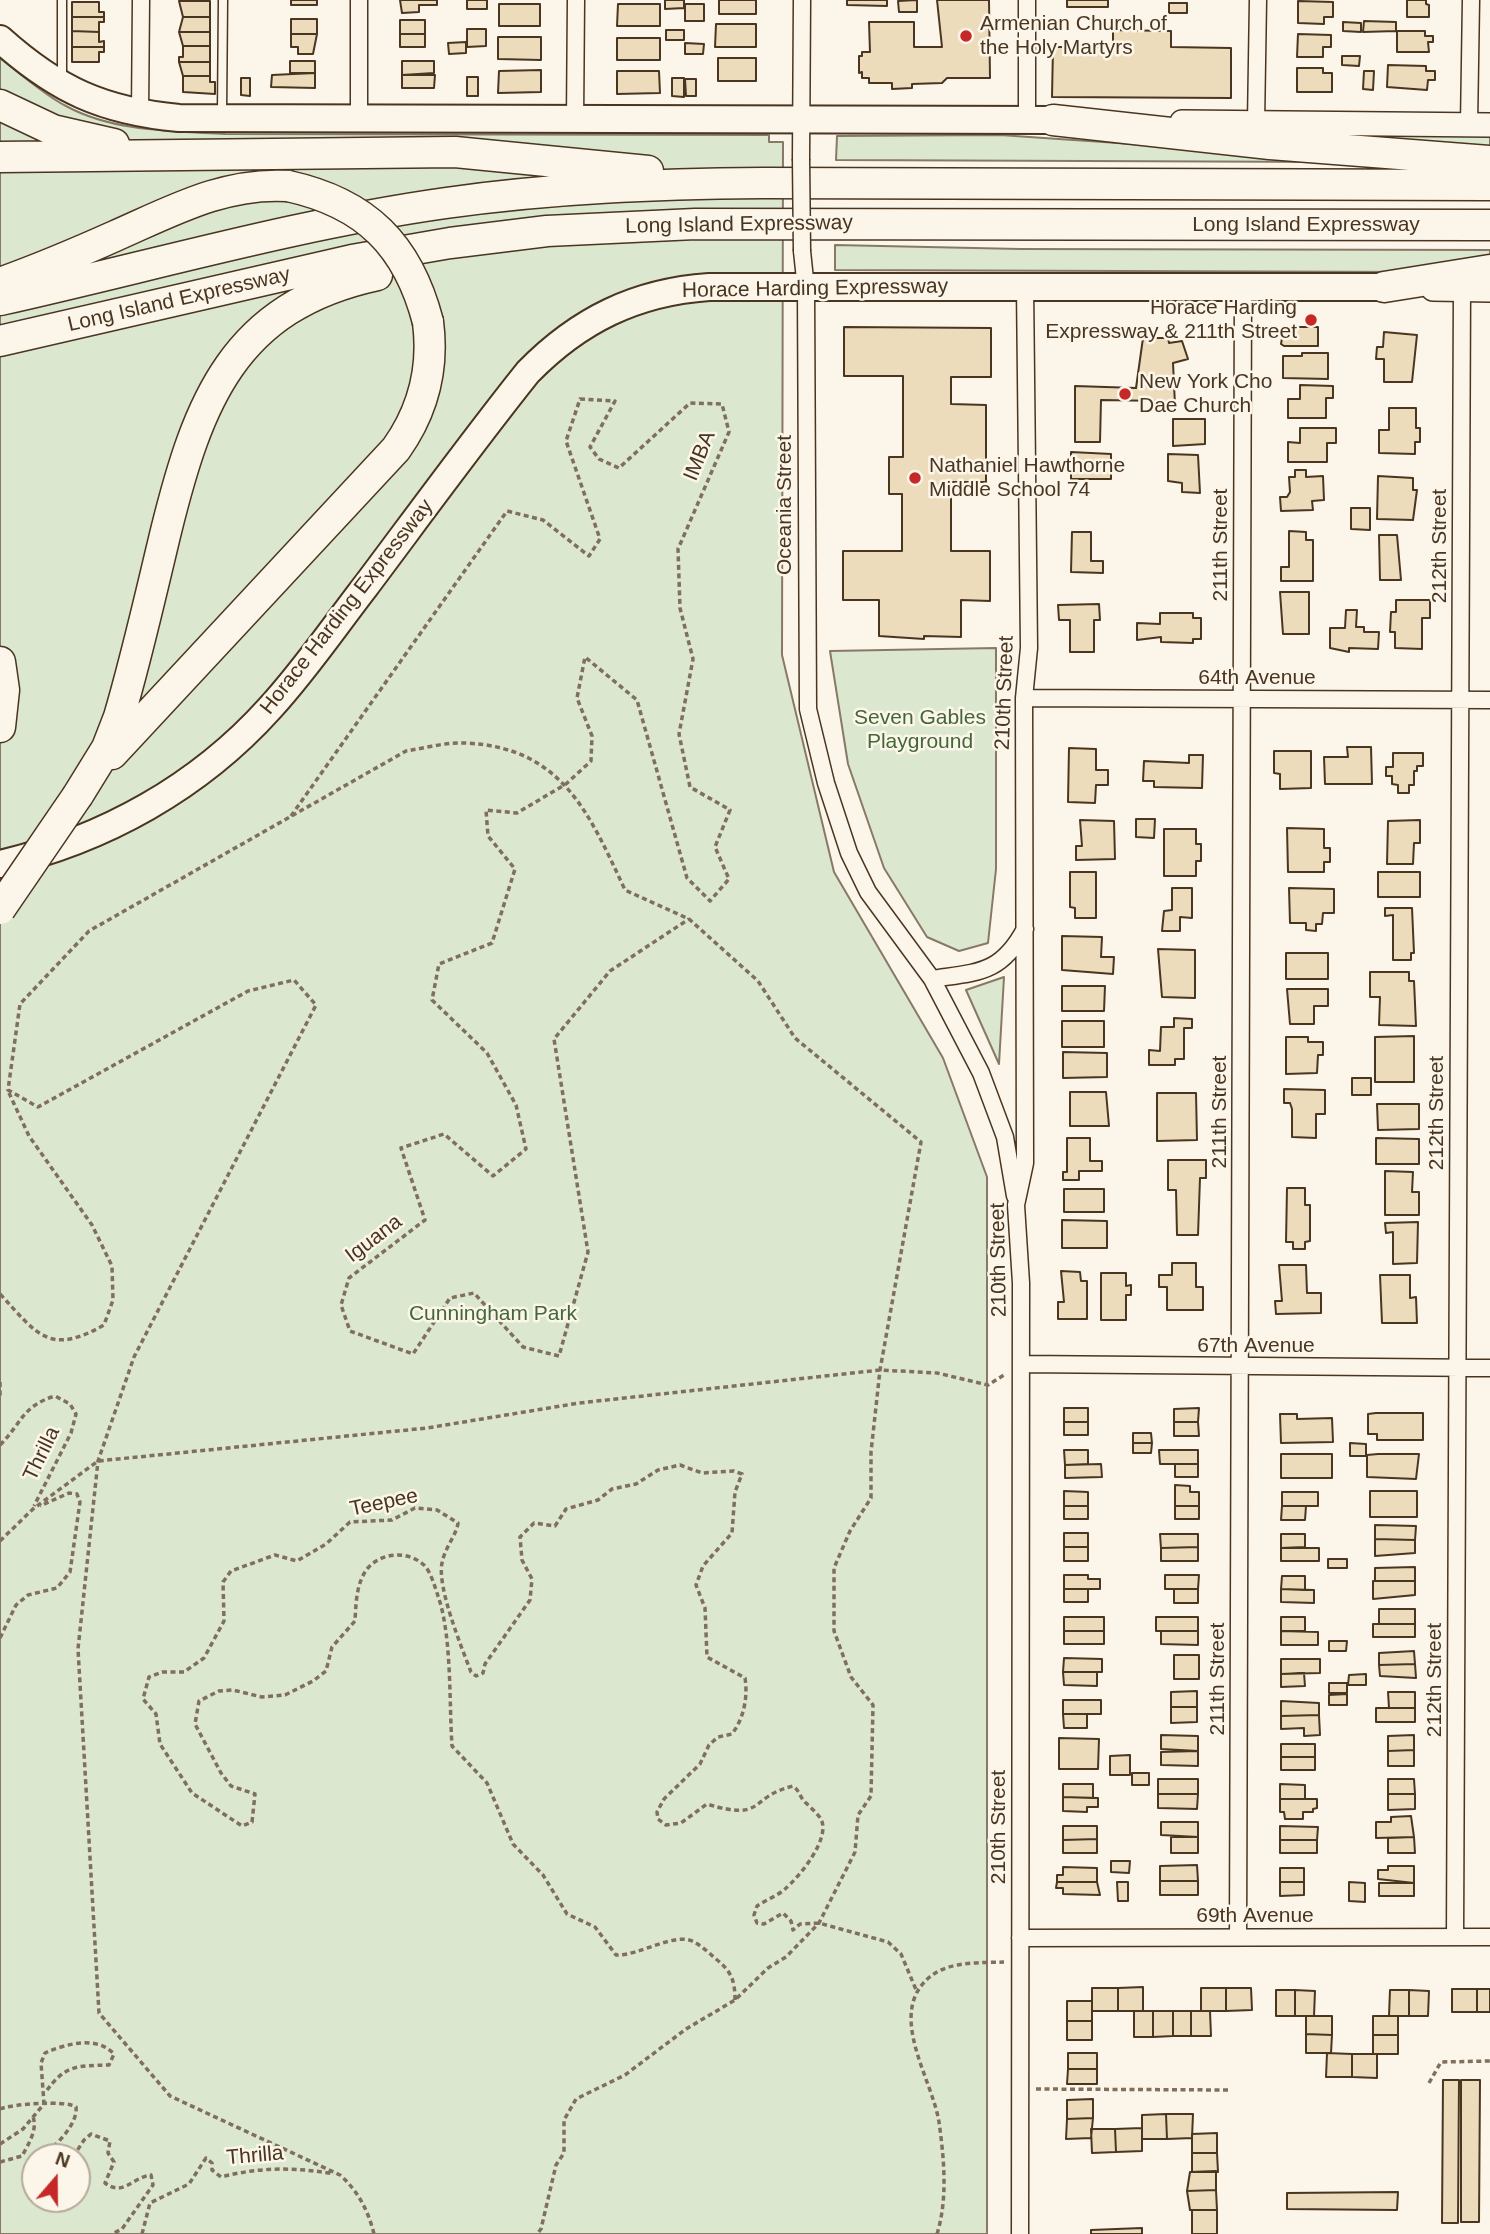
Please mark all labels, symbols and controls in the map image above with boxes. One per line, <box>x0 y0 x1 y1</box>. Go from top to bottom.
place label: Armenian Church of the Holy Martyrs <box>980 11 1167 61</box>
marker: Armenian Church of the Holy Martyrs <box>958 28 974 44</box>
street label: Long Island Expressway <box>625 210 853 240</box>
street label: Long Island Expressway <box>1192 212 1420 238</box>
street label: Long Island Expressway <box>65 262 293 338</box>
street label: Horace Harding Expressway <box>682 274 948 304</box>
place label: Horace Harding Expressway & 211th Street <box>1045 295 1297 345</box>
marker: Horace Harding Expressway & 211th Street <box>1303 312 1319 328</box>
place label: New York Cho Dae Church <box>1139 369 1272 419</box>
marker: New York Cho Dae Church <box>1117 386 1133 402</box>
street label: IMBA <box>679 427 721 485</box>
street label: Oceania Street <box>772 435 798 575</box>
place label: Nathaniel Hawthorne Middle School 74 <box>929 453 1125 503</box>
marker: Nathaniel Hawthorne Middle School 74 <box>907 470 923 486</box>
street label: 211th Street <box>1208 489 1234 601</box>
street label: 212th Street <box>1427 489 1453 603</box>
street label: Horace Harding Expressway <box>255 494 439 720</box>
street label: 210th Street <box>990 635 1020 751</box>
street label: 64th Avenue <box>1198 665 1316 691</box>
park label: Seven Gables Playground <box>854 705 986 755</box>
street label: 211th Street <box>1207 1056 1233 1168</box>
street label: 212th Street <box>1424 1056 1450 1170</box>
street label: 210th Street <box>985 1203 1013 1317</box>
street label: Iguana <box>341 1210 407 1268</box>
park label: Cunningham Park <box>409 1301 577 1327</box>
street label: 67th Avenue <box>1197 1333 1315 1359</box>
street label: Thrilla <box>18 1423 66 1485</box>
street label: Teepee <box>348 1484 420 1522</box>
street label: 211th Street <box>1205 1623 1231 1735</box>
street label: 212th Street <box>1422 1623 1448 1737</box>
street label: 210th Street <box>986 1770 1012 1884</box>
street label: 69th Avenue <box>1196 1903 1314 1929</box>
street label: Thrilla <box>225 2141 285 2171</box>
north arrow <box>21 2143 91 2213</box>
text: N <box>53 2147 73 2172</box>

